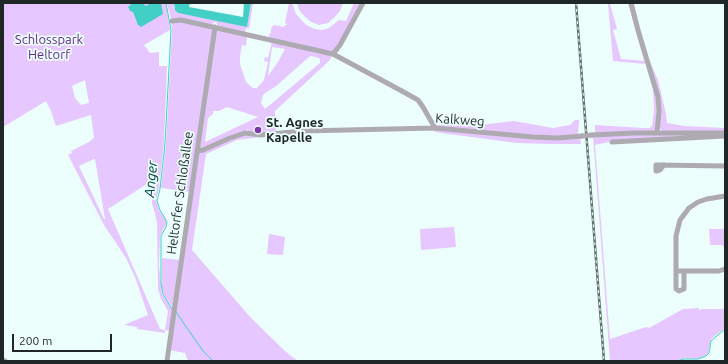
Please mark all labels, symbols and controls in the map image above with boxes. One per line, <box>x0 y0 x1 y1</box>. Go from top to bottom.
park label: Schlosspark Heltorf <box>15 32 83 63</box>
street label: Kalkweg <box>435 110 485 130</box>
place label: St. Agnes Kapelle <box>266 115 323 146</box>
marker: St. Agnes Kapelle <box>253 125 263 135</box>
street label: Heltorfer Schloßallee <box>164 130 196 256</box>
water label: Anger <box>141 160 161 198</box>
scale bar <box>14 326 114 352</box>
text: 200 m <box>19 334 52 347</box>

